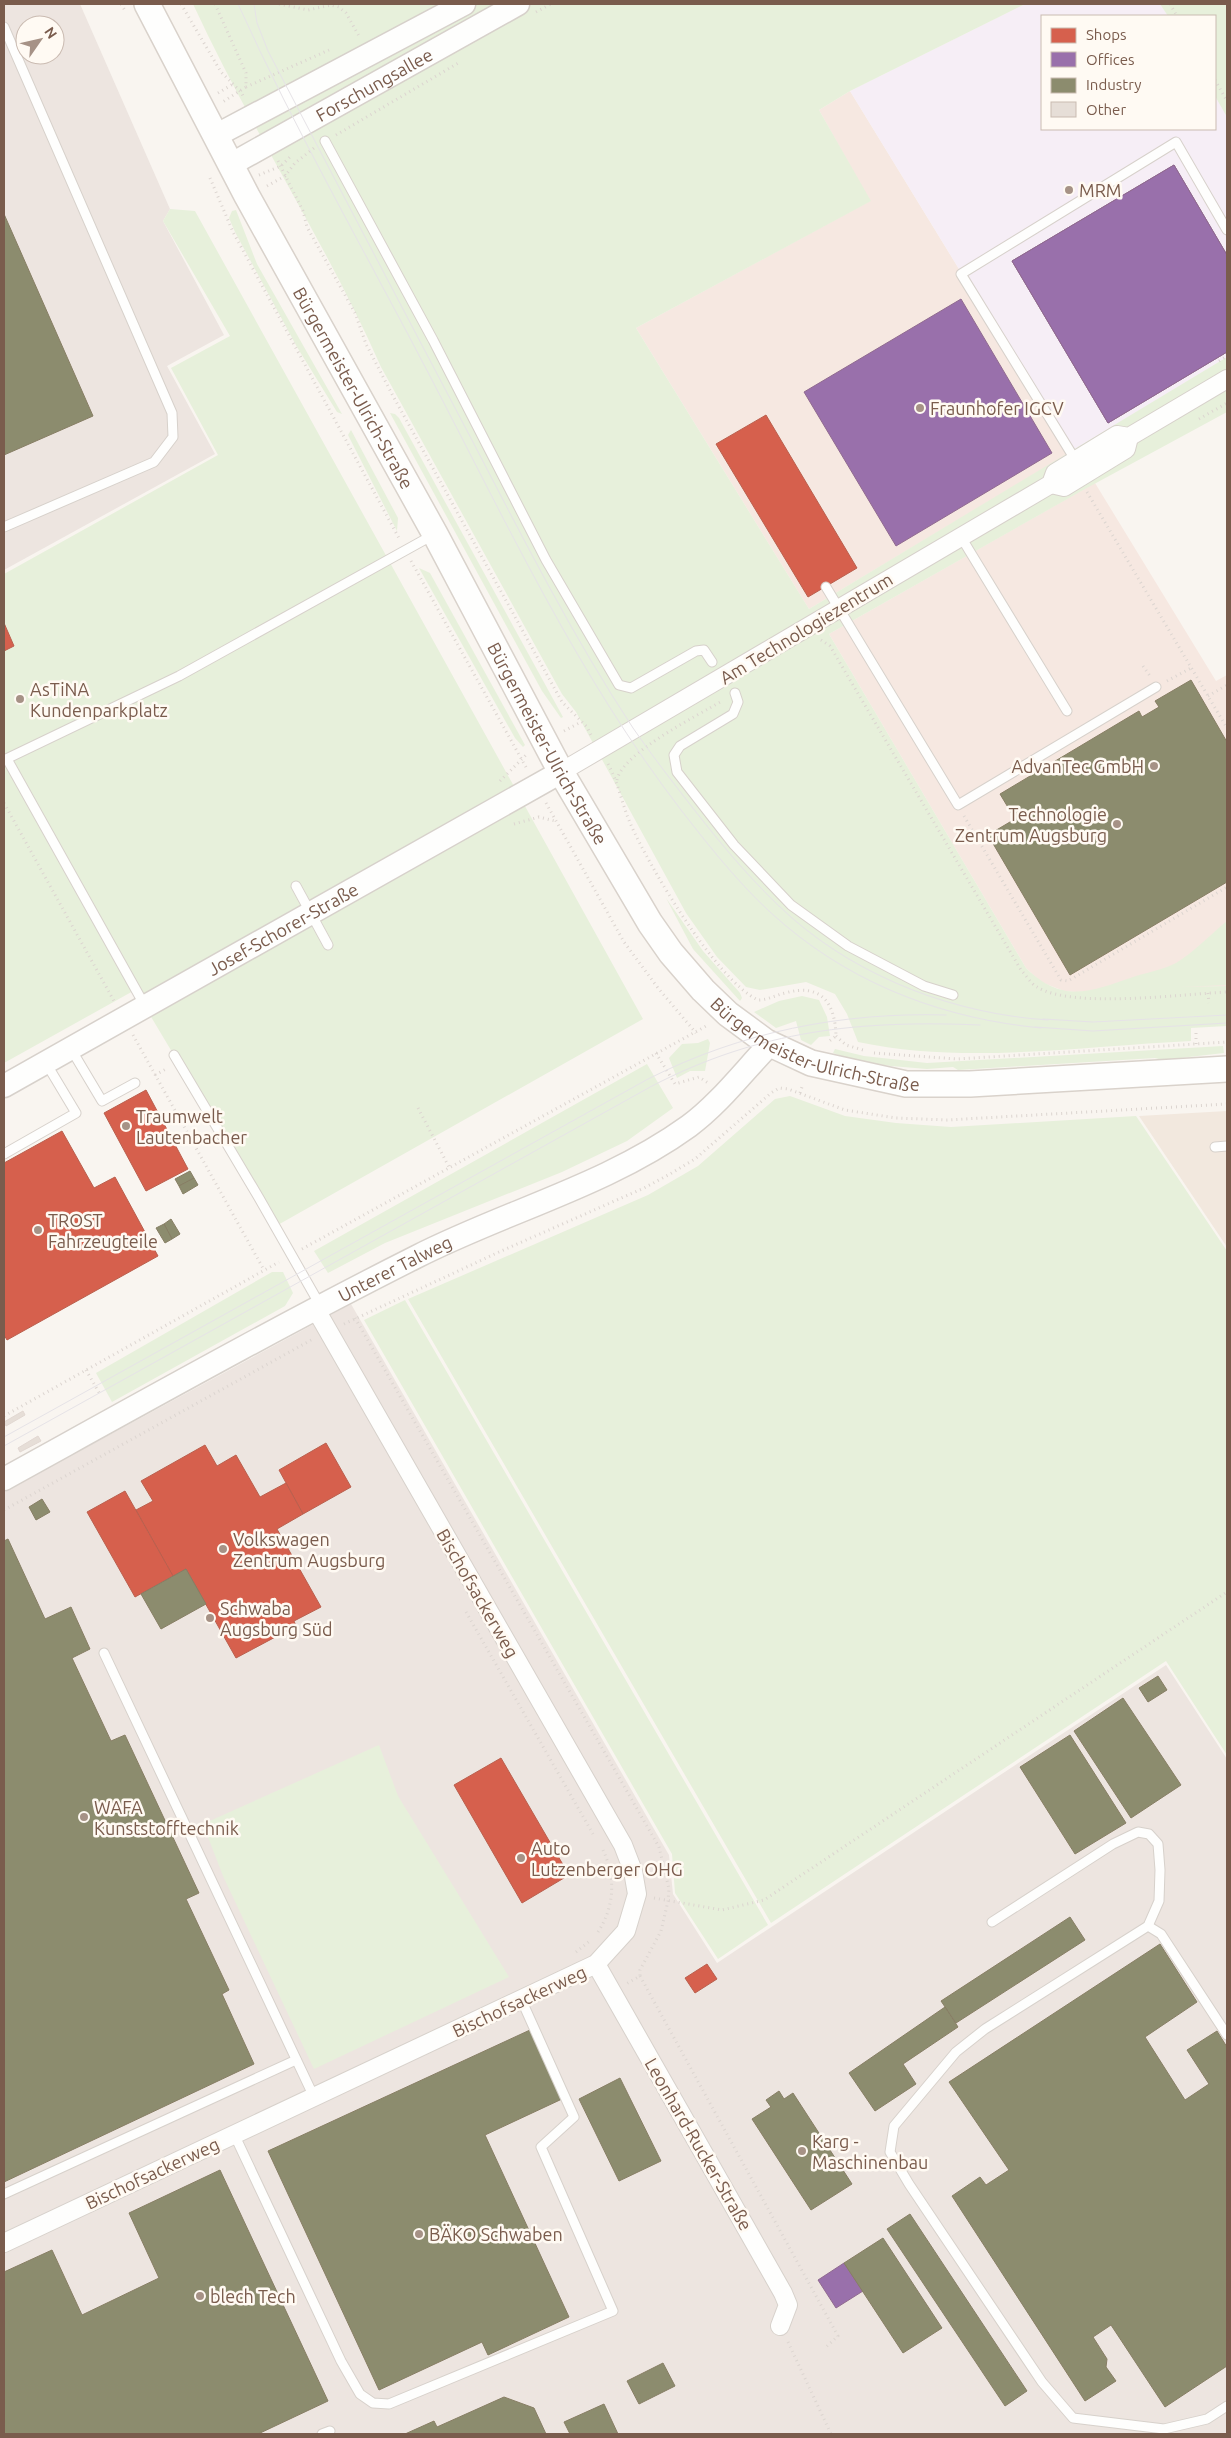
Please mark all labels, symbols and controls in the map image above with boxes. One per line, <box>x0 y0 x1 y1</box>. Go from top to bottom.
north arrow <box>15 15 65 65</box>
legend <box>1041 15 1216 130</box>
text: N <box>41 24 60 42</box>
text: Shops <box>1086 26 1127 43</box>
street label: Forschungsallee <box>312 44 436 125</box>
text: Offices <box>1086 51 1134 68</box>
text: Industry <box>1086 76 1141 93</box>
text: Other <box>1086 101 1126 118</box>
place label: MRM <box>1079 180 1122 200</box>
marker: MRM <box>1063 184 1075 196</box>
street label: Bürgermeister-Ulrich-Straße <box>290 284 418 492</box>
place label: Fraunhofer IGCV <box>930 398 1064 418</box>
marker: Fraunhofer IGCV <box>914 402 926 414</box>
street label: Am Technologiezentrum <box>716 568 896 688</box>
street label: Bürgermeister-Ulrich-Straße <box>484 639 611 848</box>
place label: AsTiNA Kundenparkplatz <box>30 679 168 720</box>
marker: AsTiNA Kundenparkplatz <box>14 693 26 705</box>
place label: AdvanTec GmbH <box>1011 756 1144 776</box>
marker: AdvanTec GmbH <box>1148 760 1160 772</box>
place label: Technologie Zentrum Augsburg <box>955 804 1107 845</box>
marker: Technologie Zentrum Augsburg <box>1111 818 1123 830</box>
street label: Josef-Schorer-Straße <box>204 879 361 979</box>
street label: Bürgermeister-Ulrich-Straße <box>707 993 920 1095</box>
place label: Traumwelt Lautenbacher <box>136 1106 247 1147</box>
marker: Traumwelt Lautenbacher <box>120 1120 132 1132</box>
place label: TROST Fahrzeugteile <box>48 1210 158 1251</box>
marker: TROST Fahrzeugteile <box>32 1224 44 1236</box>
street label: Unterer Talweg <box>335 1231 455 1305</box>
street label: Bischofsackerweg <box>433 1525 523 1661</box>
place label: Volkswagen Zentrum Augsburg <box>233 1529 385 1570</box>
marker: Volkswagen Zentrum Augsburg <box>217 1543 229 1555</box>
place label: Schwaba Augsburg Süd <box>220 1598 332 1639</box>
marker: Schwaba Augsburg Süd <box>204 1612 216 1624</box>
place label: WAFA Kunststofftechnik <box>94 1797 239 1838</box>
marker: WAFA Kunststofftechnik <box>78 1811 90 1823</box>
place label: Auto Lutzenberger OHG <box>531 1838 683 1879</box>
marker: Auto Lutzenberger OHG <box>515 1852 527 1864</box>
street label: Bischofsackerweg <box>449 1961 589 2041</box>
street label: Leonhard-Rucker-Straße <box>641 2054 757 2234</box>
place label: Karg - Maschinenbau <box>812 2131 928 2172</box>
street label: Bischofsackerweg <box>82 2133 222 2213</box>
marker: Karg - Maschinenbau <box>796 2145 808 2157</box>
place label: BÄKO Schwaben <box>429 2224 563 2244</box>
marker: BÄKO Schwaben <box>413 2228 425 2240</box>
place label: blech Tech <box>210 2286 296 2306</box>
marker: blech Tech <box>194 2290 206 2302</box>

